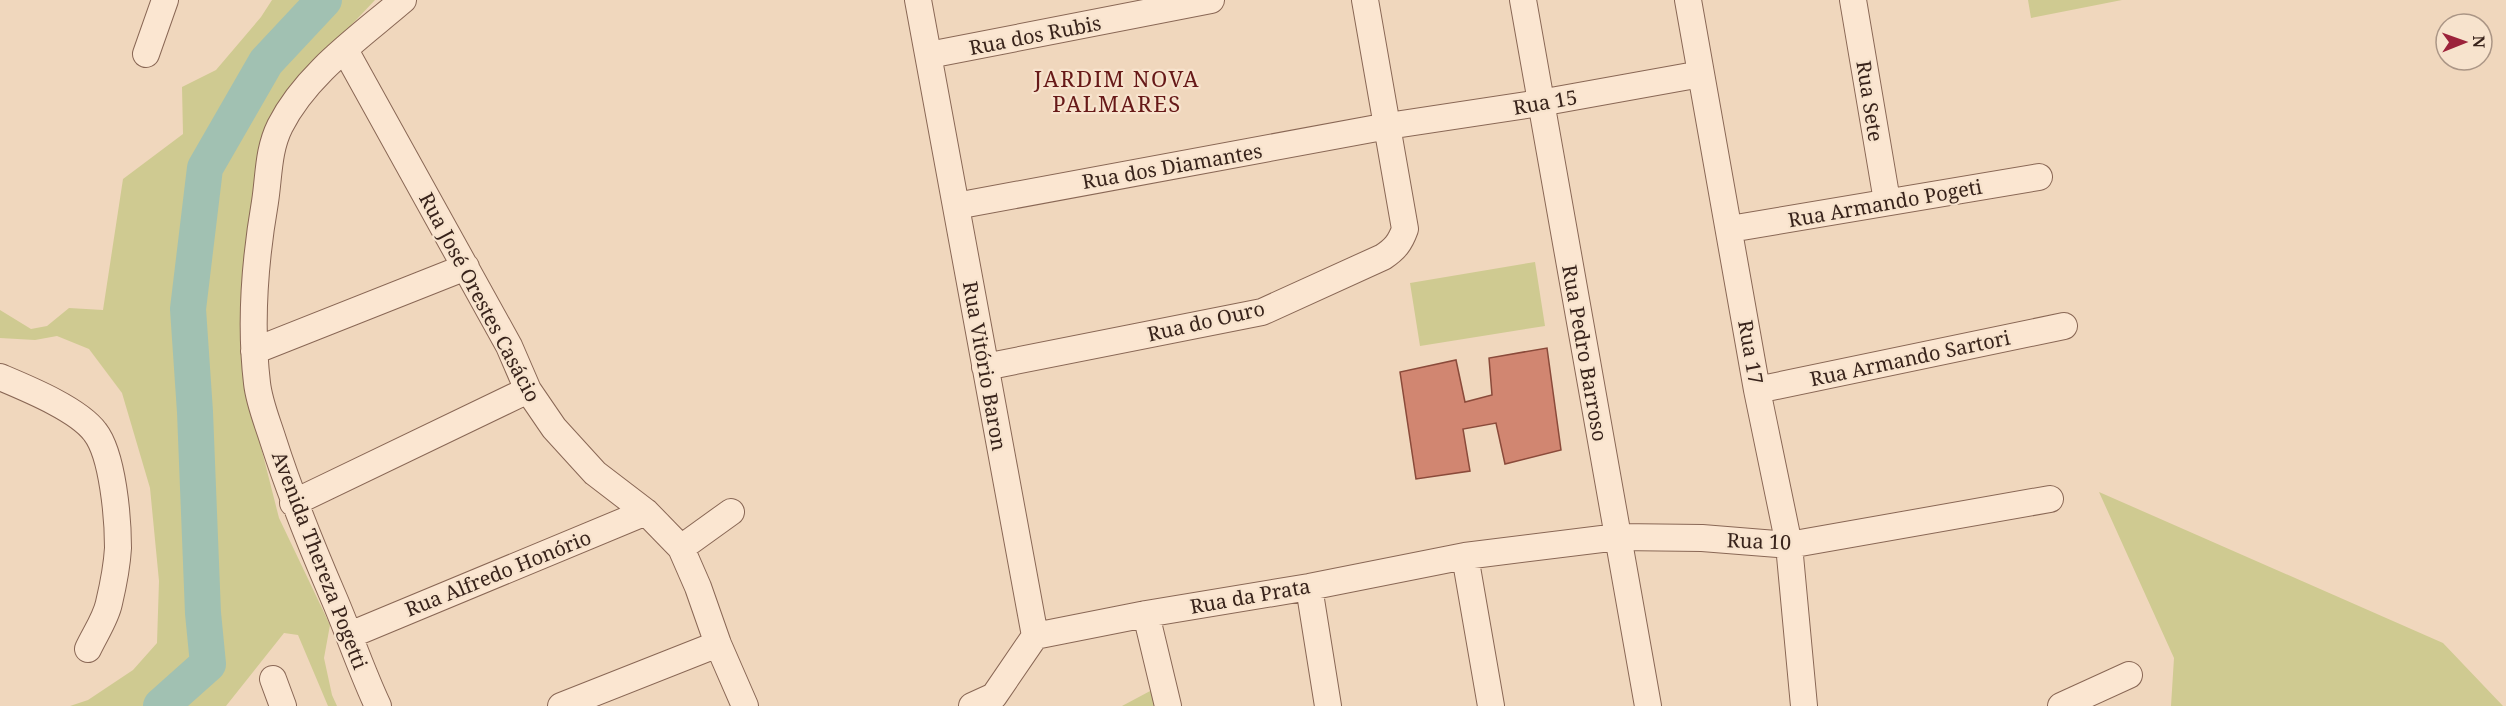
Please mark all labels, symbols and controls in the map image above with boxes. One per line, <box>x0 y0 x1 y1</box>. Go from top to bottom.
street label: Rua dos Rubis <box>967 9 1103 61</box>
north arrow <box>2434 12 2494 72</box>
text: N <box>2468 35 2490 49</box>
street label: Rua Sete <box>1850 59 1890 143</box>
district label: JARDIM NOVA PALMARES <box>1033 63 1200 118</box>
street label: Rua 15 <box>1511 83 1579 121</box>
street label: Rua dos Diamantes <box>1080 137 1264 195</box>
street label: Rua Armando Pogeti <box>1786 173 1985 233</box>
street label: Rua José Orestes Casácio <box>413 188 547 406</box>
street label: Rua Pedro Barroso <box>1556 263 1614 443</box>
street label: Rua Vitório Baron <box>957 279 1013 453</box>
street label: Rua do Ouro <box>1145 294 1267 348</box>
street label: Rua 17 <box>1732 318 1770 386</box>
street label: Rua Armando Sartori <box>1807 323 2013 392</box>
street label: Avenida Thereza Pogetti <box>266 447 374 673</box>
street label: Rua Alfredo Honório <box>401 523 595 623</box>
street label: Rua 10 <box>1726 526 1792 556</box>
street label: Rua da Prata <box>1188 572 1312 620</box>

